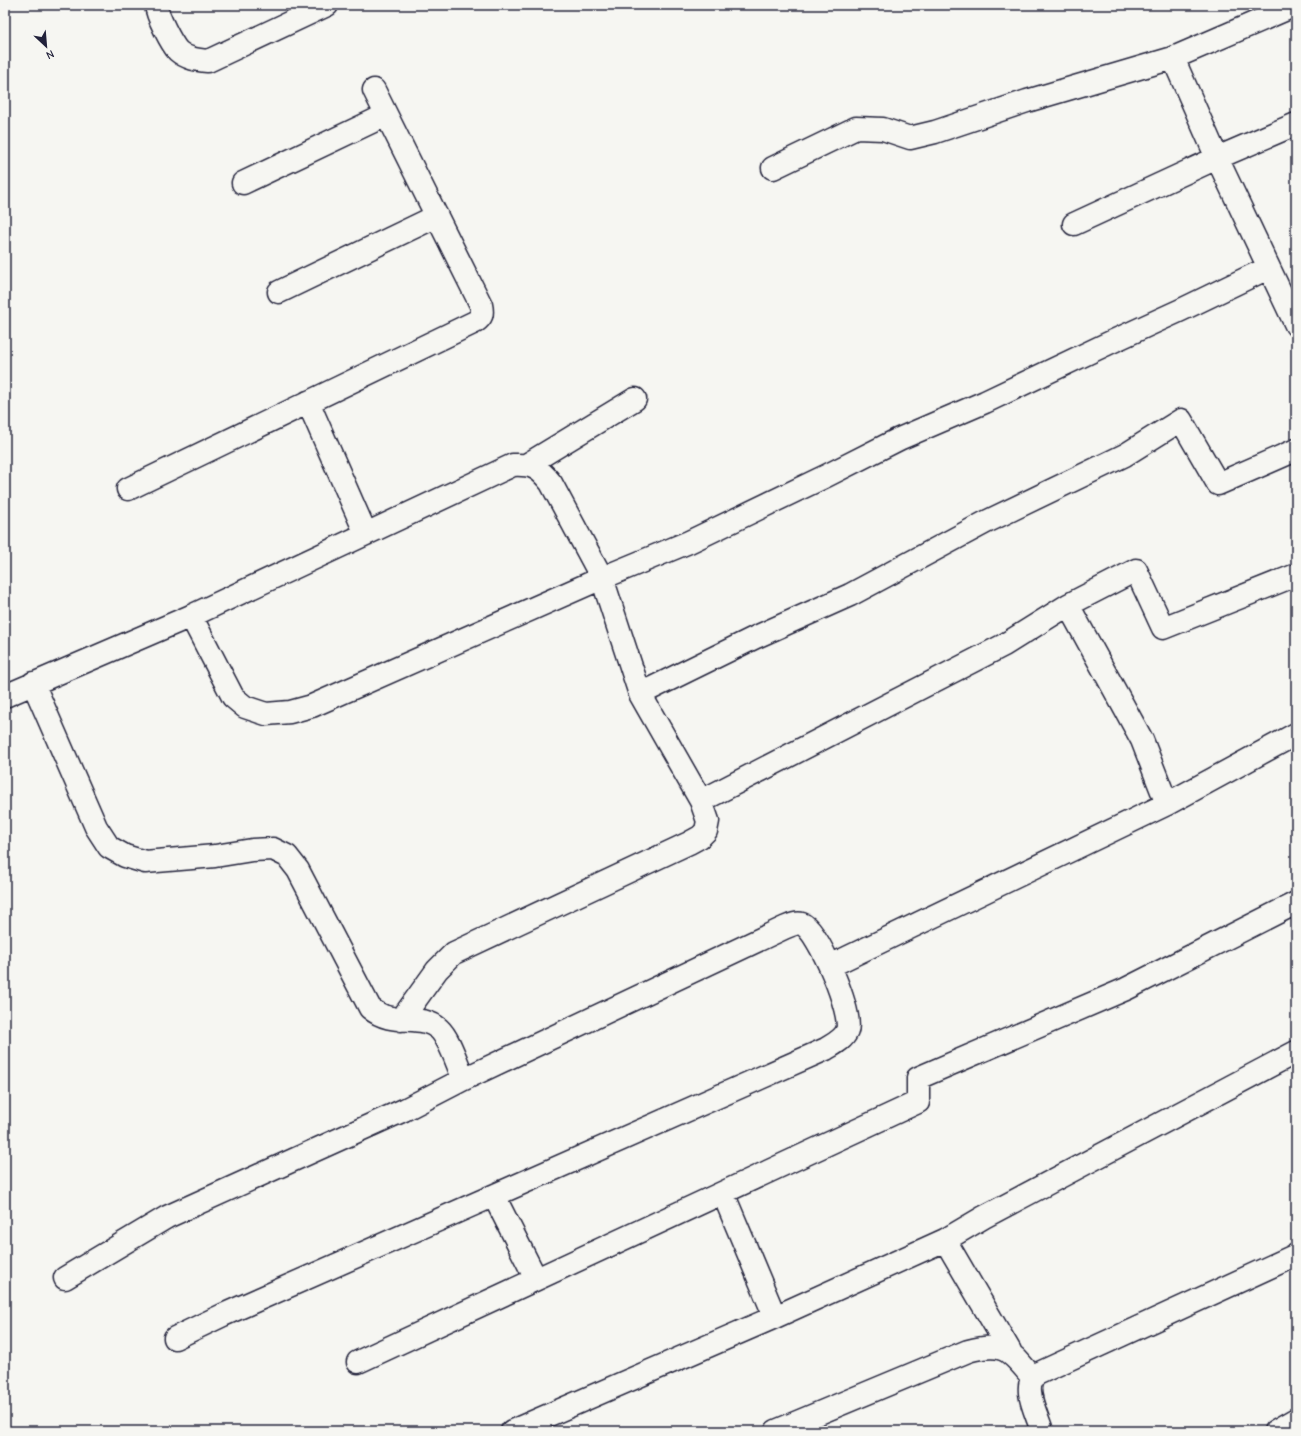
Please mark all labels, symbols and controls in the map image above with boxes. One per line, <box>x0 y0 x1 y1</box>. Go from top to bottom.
north arrow <box>26 26 66 66</box>
text: N <box>44 47 56 62</box>

